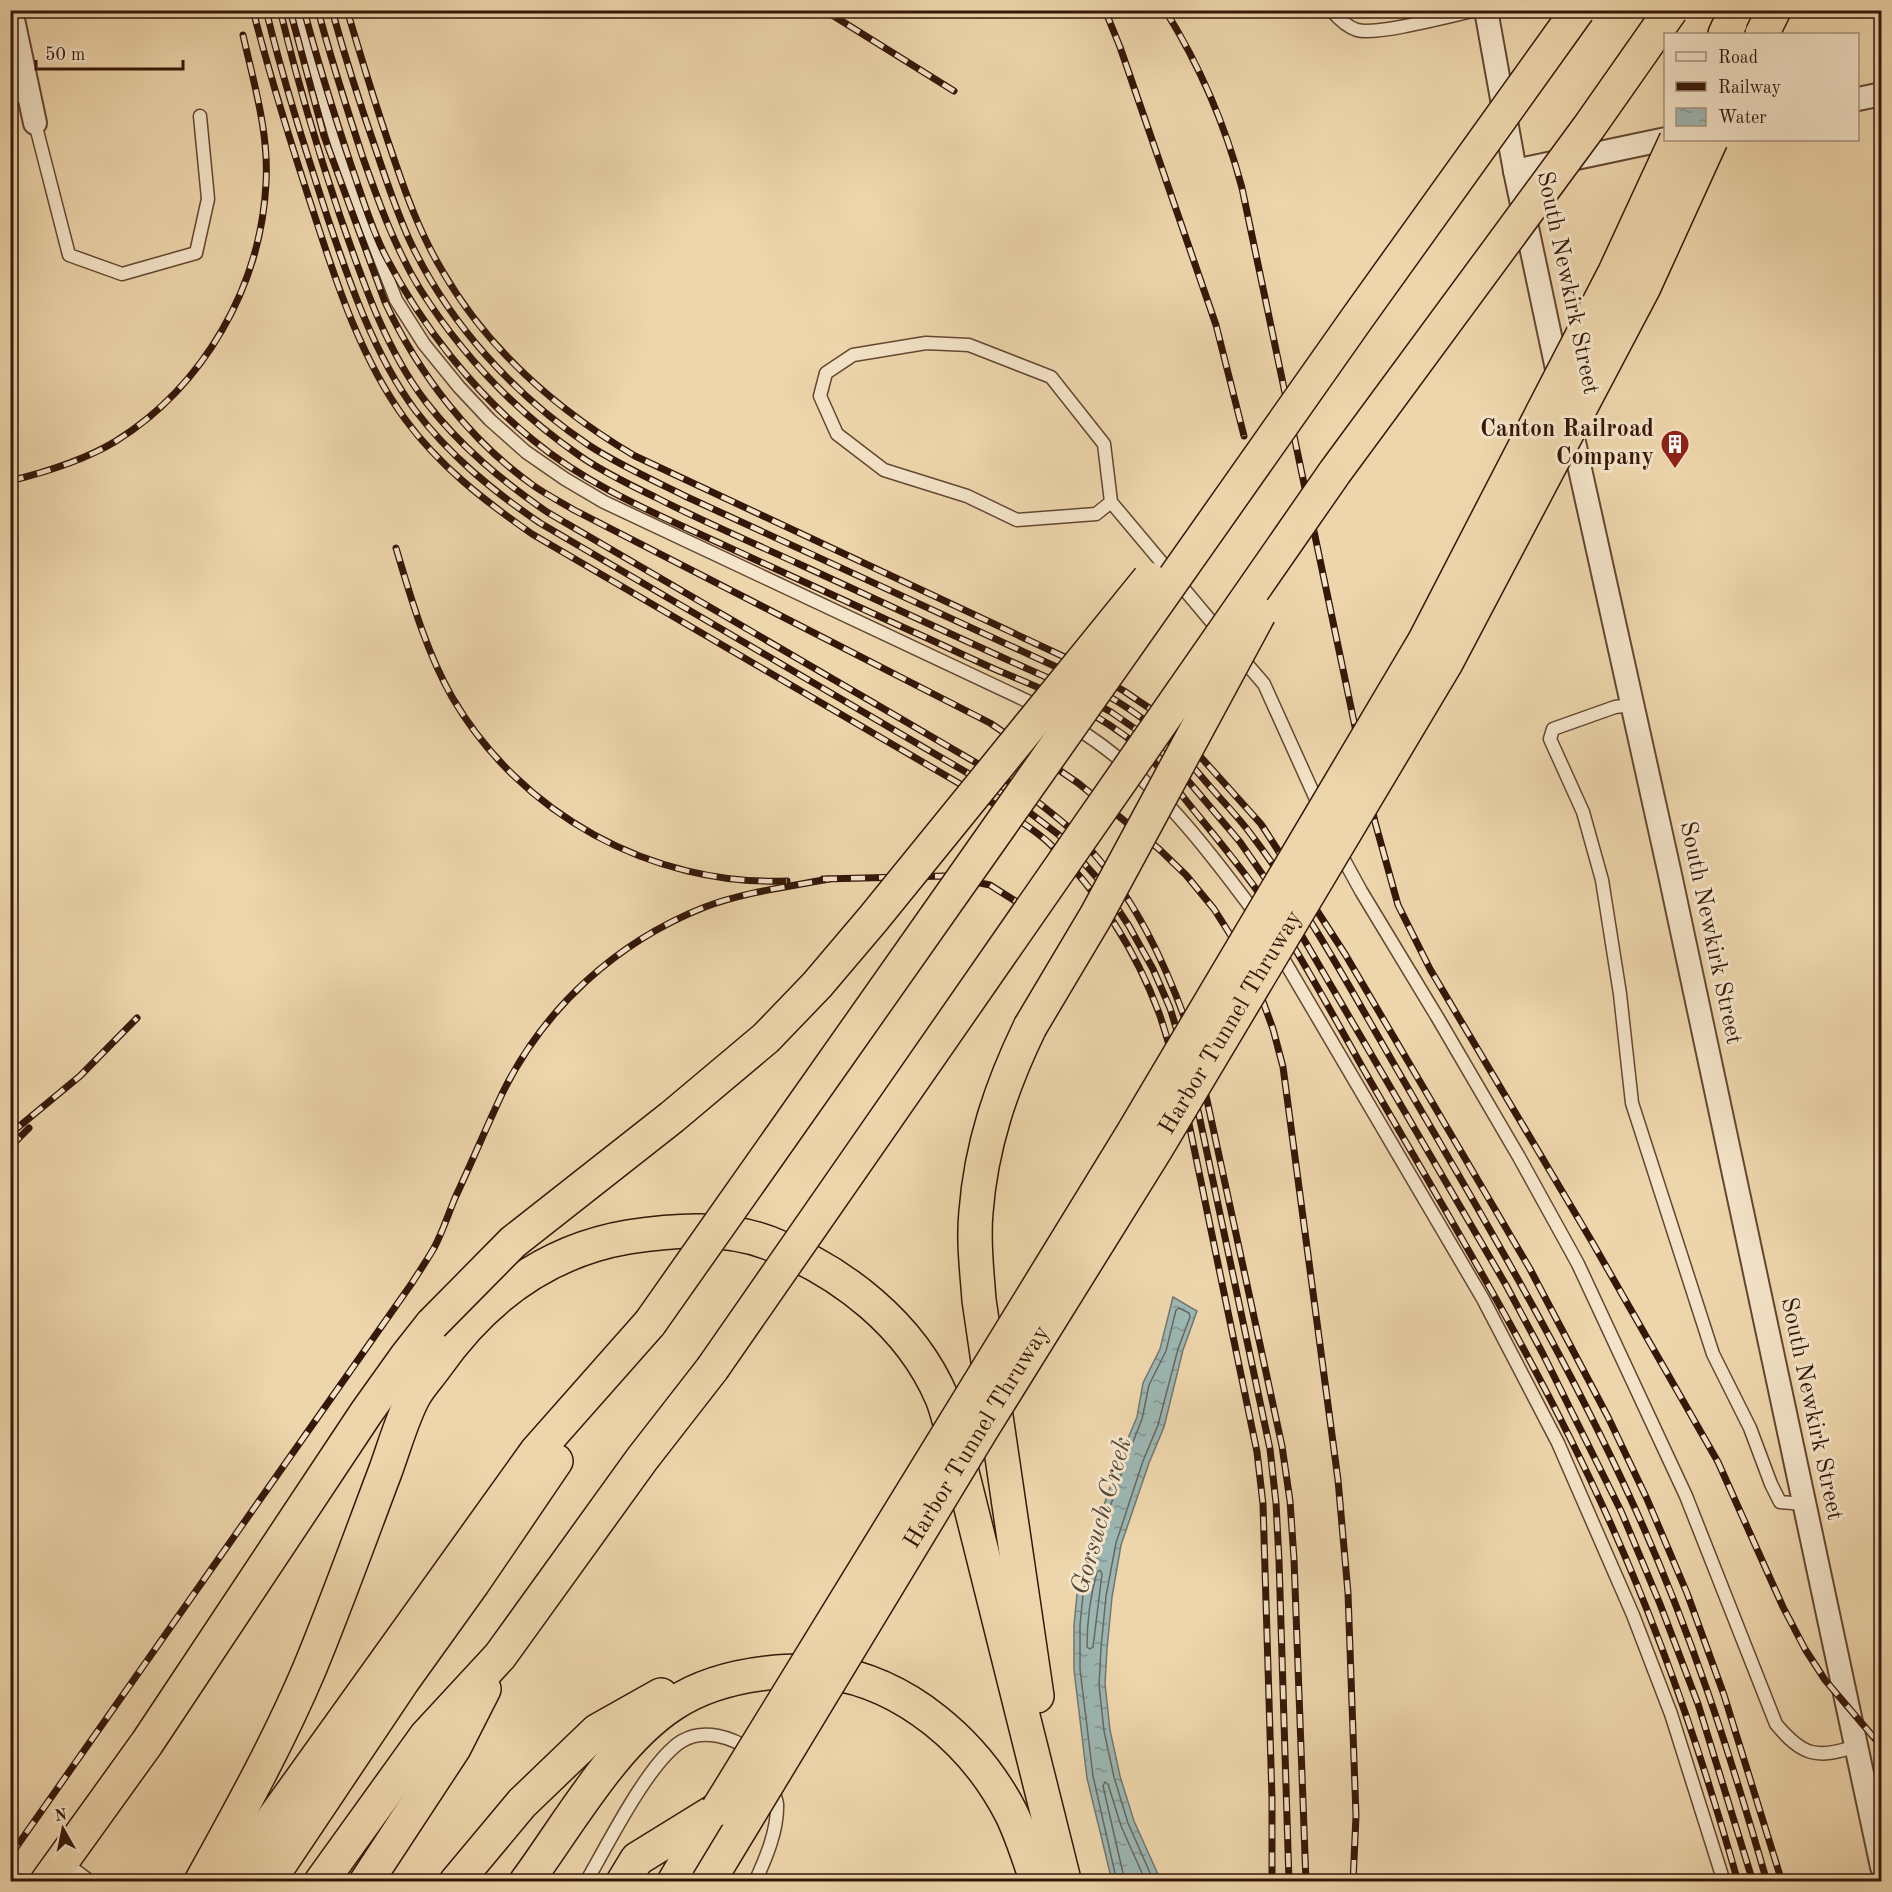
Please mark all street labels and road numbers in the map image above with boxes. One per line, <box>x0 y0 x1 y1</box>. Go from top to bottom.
street label: South Newkirk Street <box>1532 169 1602 397</box>
street label: South Newkirk Street <box>1675 819 1745 1047</box>
street label: Harbor Tunnel Thruway <box>1155 906 1307 1139</box>
street label: South Newkirk Street <box>1776 1295 1846 1523</box>
street label: Harbor Tunnel Thruway <box>900 1321 1055 1553</box>

